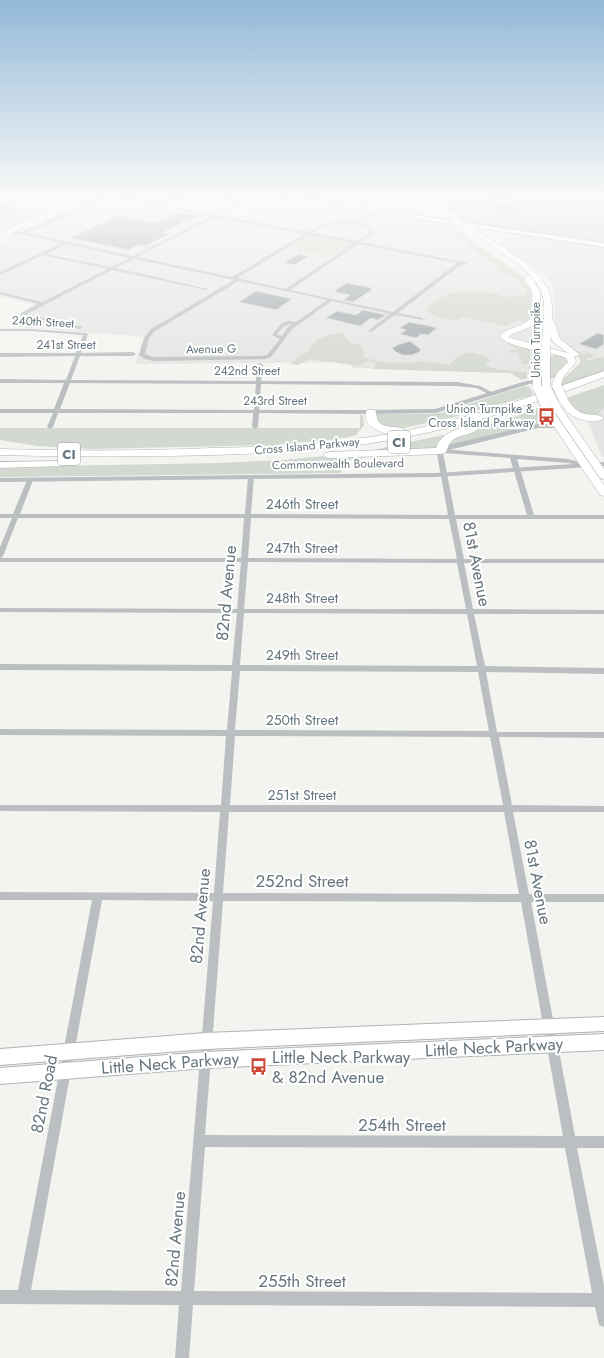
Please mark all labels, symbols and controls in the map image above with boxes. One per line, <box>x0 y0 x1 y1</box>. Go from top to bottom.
street label: Union Turnpike <box>527 302 545 378</box>
street label: 240th Street <box>11 311 75 333</box>
street label: 241st Street <box>36 336 96 354</box>
street label: Avenue G <box>186 340 236 358</box>
street label: 242nd Street <box>214 362 280 380</box>
street label: 243rd Street <box>243 392 307 410</box>
place label: Union Turnpike & Cross Island Parkway <box>428 400 535 432</box>
bus stop icon: Union Turnpike & Cross Island Parkway <box>537 406 557 426</box>
road number: CI <box>388 431 410 453</box>
street label: Cross Island Parkway <box>254 432 361 460</box>
road number: CI <box>58 443 80 465</box>
street label: Commonwealth Boulevard <box>272 454 404 474</box>
street label: 246th Street <box>266 494 339 514</box>
street label: 81st Avenue <box>457 520 497 609</box>
street label: 247th Street <box>266 538 339 558</box>
street label: 82nd Avenue <box>210 544 242 642</box>
street label: 248th Street <box>266 588 339 608</box>
street label: 249th Street <box>266 645 339 665</box>
street label: 250th Street <box>266 710 339 730</box>
street label: 251st Street <box>268 785 337 805</box>
street label: 81st Avenue <box>518 838 558 927</box>
street label: 82nd Avenue <box>184 867 216 965</box>
street label: 252nd Street <box>255 869 349 893</box>
street label: Little Neck Parkway <box>424 1031 564 1063</box>
place label: Little Neck Parkway & 82nd Avenue <box>272 1045 411 1089</box>
street label: Little Neck Parkway <box>100 1046 240 1080</box>
street label: 82nd Road <box>25 1053 63 1135</box>
bus stop icon: Little Neck Parkway & 82nd Avenue <box>249 1057 269 1077</box>
street label: 254th Street <box>358 1113 446 1137</box>
street label: 82nd Avenue <box>159 1190 191 1288</box>
street label: 255th Street <box>258 1269 346 1293</box>

